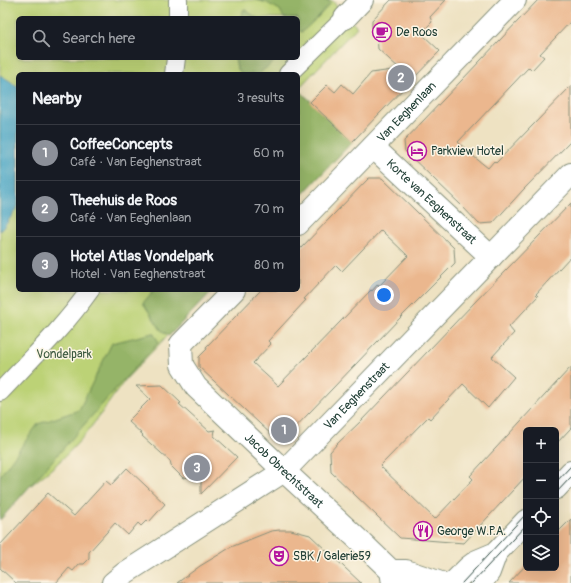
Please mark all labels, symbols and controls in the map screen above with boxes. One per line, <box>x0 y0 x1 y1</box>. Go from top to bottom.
search box <box>16 16 300 60</box>
cafe icon: De Roos <box>371 21 393 43</box>
place label: De Roos <box>396 25 438 40</box>
icon: search <box>30 27 52 49</box>
text: Search here <box>62 29 135 48</box>
pin: 2 <box>388 63 414 93</box>
street label: Van Eeghenlaan <box>374 79 440 146</box>
text: Nearby <box>32 88 81 109</box>
text: 3 results <box>237 90 284 106</box>
text: CoffeeConcepts <box>70 135 172 154</box>
hotel icon: Parkview Hotel <box>406 140 428 162</box>
place label: Parkview Hotel <box>431 144 504 159</box>
text: 1 <box>42 145 48 161</box>
text: 60 m <box>253 145 284 161</box>
text: Café · Van Eeghenstraat <box>70 154 202 170</box>
street label: Korte van Eeghenstraat <box>383 156 479 248</box>
text: Theehuis de Roos <box>70 191 177 210</box>
text: 2 <box>41 201 49 217</box>
text: 70 m <box>254 201 284 217</box>
text: Café · Van Eeghenlaan <box>70 210 191 226</box>
text: Hotel Atlas Vondelpark <box>70 247 214 266</box>
text: 3 <box>41 257 49 273</box>
text: 80 m <box>254 257 284 273</box>
text: Hotel · Van Eeghenstraat <box>70 266 205 282</box>
your location <box>374 285 394 305</box>
park label: Vondelpark <box>36 347 92 362</box>
street label: Van Eeghenstraat <box>321 359 393 433</box>
pin: 1 <box>271 415 297 445</box>
map controls <box>523 427 559 571</box>
button: + <box>523 427 559 463</box>
street label: Jacob Obrechtstraat <box>241 430 326 512</box>
pin: 3 <box>184 453 210 483</box>
button: − <box>523 463 559 499</box>
button: locate <box>523 499 559 535</box>
restaurant icon: George W.P.A. <box>412 520 434 542</box>
place label: George W.P.A. <box>437 524 506 539</box>
button: layers <box>523 535 559 571</box>
theatre icon: SBK / Galerie59 <box>268 545 290 567</box>
place label: SBK / Galerie59 <box>293 549 371 564</box>

